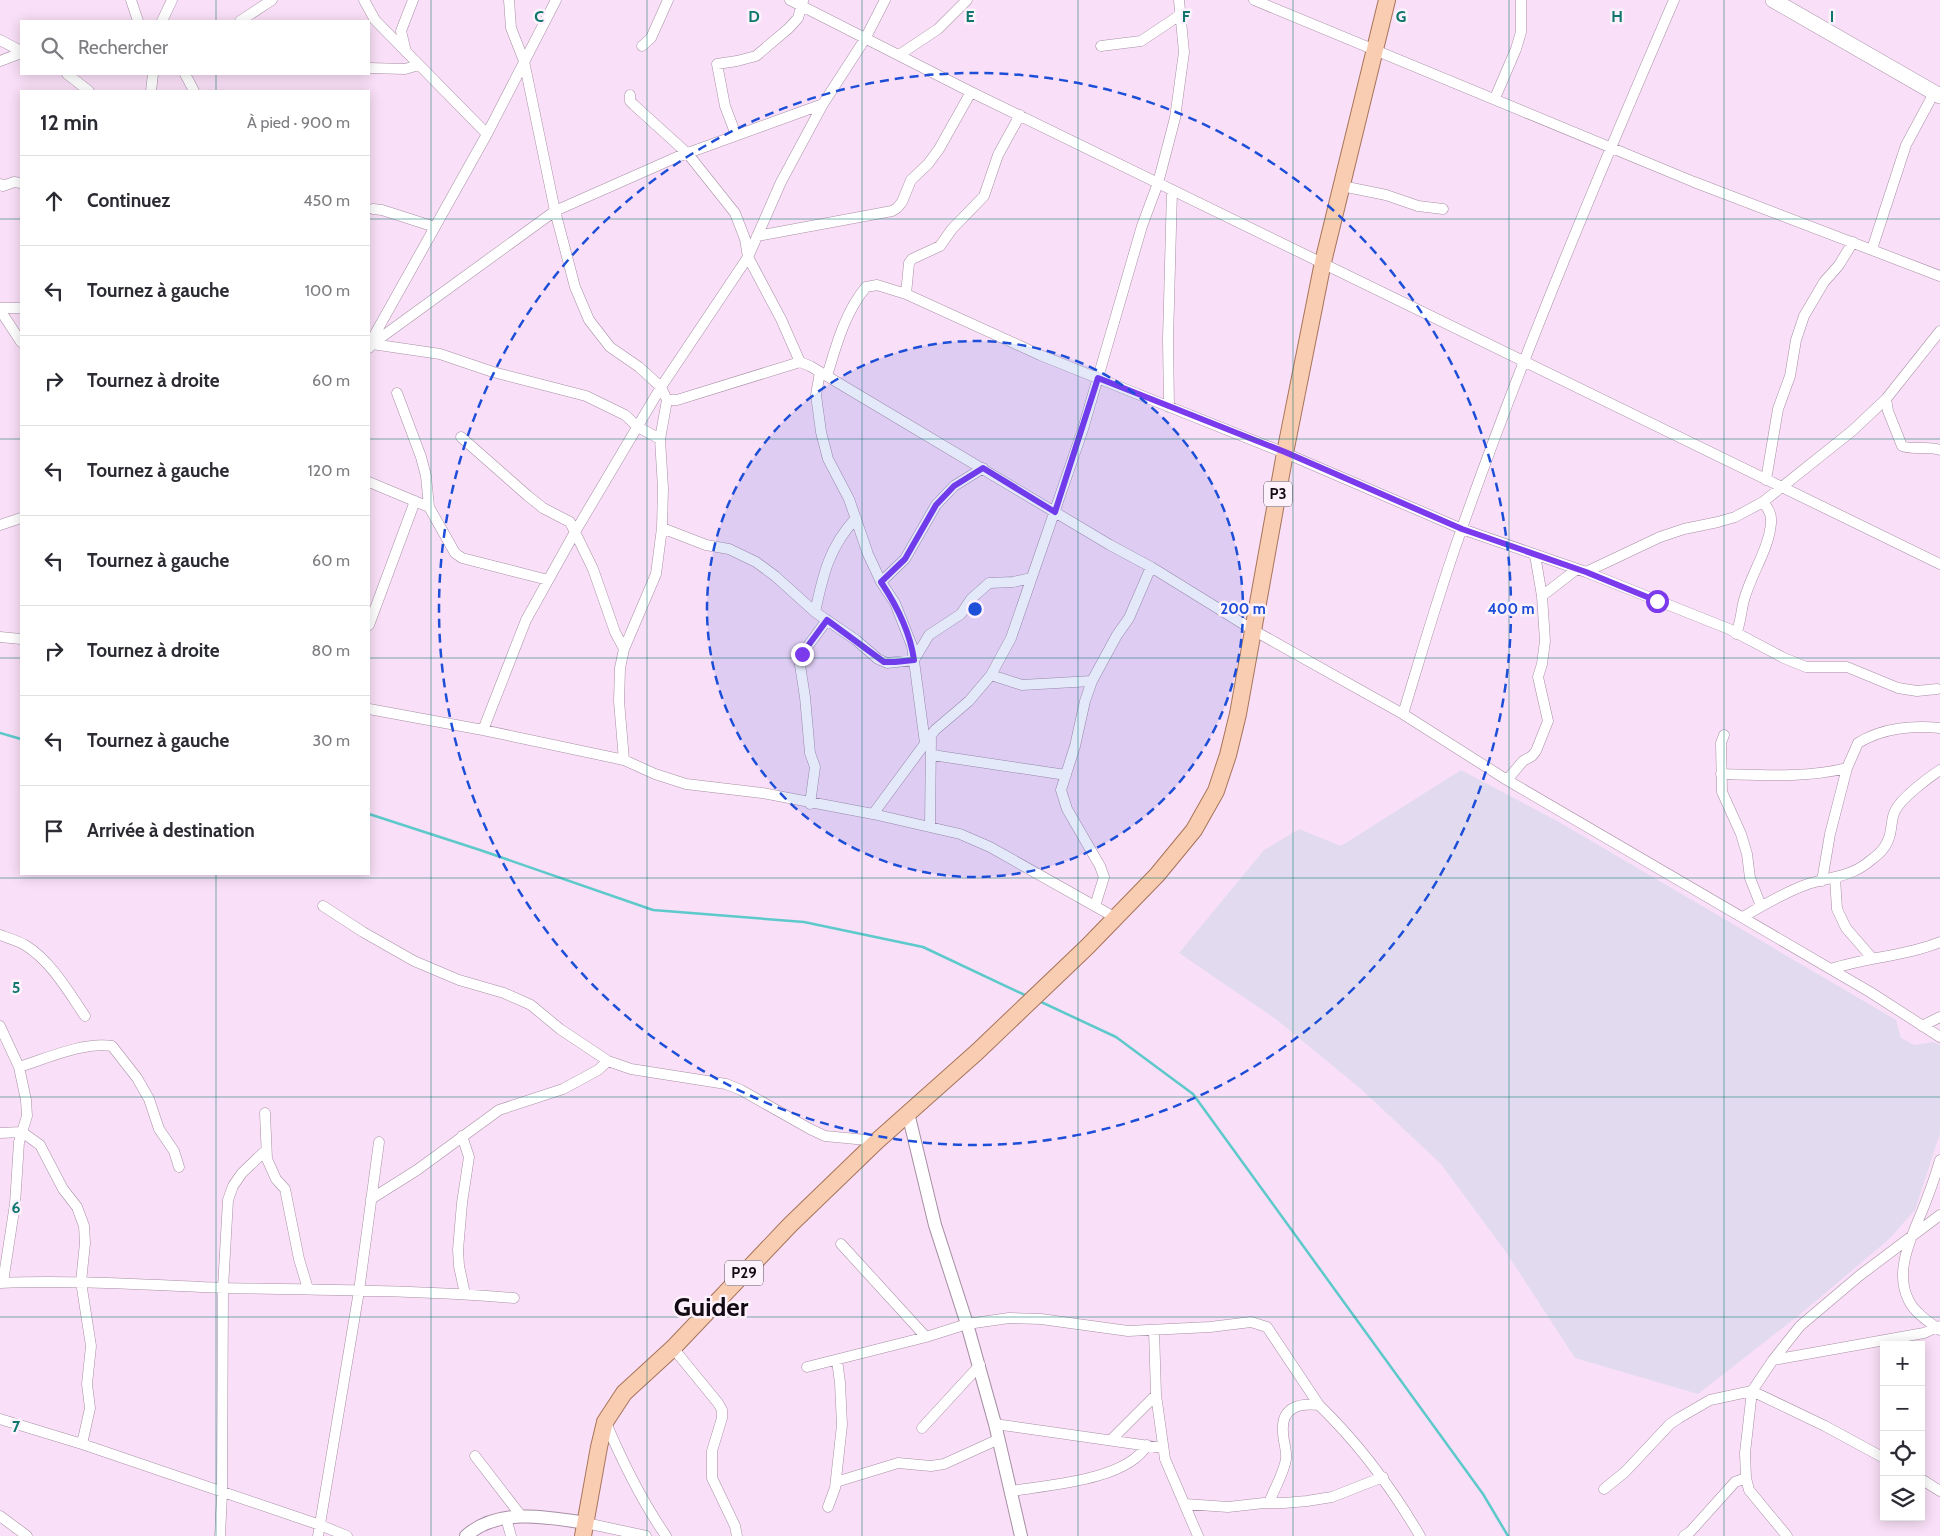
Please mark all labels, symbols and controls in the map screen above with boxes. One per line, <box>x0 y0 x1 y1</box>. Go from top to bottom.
text: C <box>534 7 544 26</box>
text: D <box>748 7 760 26</box>
text: E <box>965 7 975 26</box>
text: F <box>1182 7 1191 26</box>
text: G <box>1396 7 1406 26</box>
text: H <box>1611 7 1623 26</box>
text: I <box>1830 7 1834 26</box>
search box <box>20 20 370 75</box>
icon: search <box>38 34 66 62</box>
text: Rechercher <box>78 36 168 59</box>
text: 12 min <box>40 110 98 135</box>
text: À pied · 900 m <box>247 113 350 132</box>
icon: ahead <box>40 187 68 215</box>
text: Continuez <box>87 189 170 212</box>
text: 450 m <box>303 191 350 210</box>
icon: left <box>40 277 68 305</box>
text: Tournez à gauche <box>87 279 229 302</box>
text: 100 m <box>305 281 350 300</box>
icon: right <box>40 367 68 395</box>
text: Tournez à droite <box>87 369 220 392</box>
text: 60 m <box>312 371 350 390</box>
icon: left <box>40 457 68 485</box>
text: Tournez à gauche <box>87 459 229 482</box>
text: 120 m <box>308 461 350 480</box>
road number: P3 <box>1264 482 1292 506</box>
icon: left <box>40 547 68 575</box>
text: Tournez à gauche <box>87 549 229 572</box>
text: 60 m <box>312 551 350 570</box>
route start <box>1646 590 1669 613</box>
centre of rings <box>966 600 984 618</box>
text: 200 m <box>1220 600 1266 618</box>
text: 400 m <box>1488 600 1534 618</box>
icon: right <box>40 637 68 665</box>
text: Tournez à droite <box>87 639 220 662</box>
text: 80 m <box>312 641 350 660</box>
route end <box>791 643 814 666</box>
icon: left <box>40 727 68 755</box>
text: Tournez à gauche <box>87 729 229 752</box>
text: 30 m <box>313 731 350 750</box>
icon: arrive <box>40 817 68 845</box>
text: Arrivée à destination <box>87 819 255 842</box>
text: 5 <box>12 978 20 997</box>
text: 6 <box>12 1198 21 1217</box>
road number: P29 <box>725 1260 763 1286</box>
district label: Guider <box>674 1291 749 1323</box>
map controls <box>1880 1341 1925 1521</box>
button: + <box>1880 1341 1925 1386</box>
button: − <box>1880 1386 1925 1431</box>
text: 7 <box>12 1417 21 1436</box>
button: locate <box>1880 1431 1925 1476</box>
button: layers <box>1880 1476 1925 1521</box>

